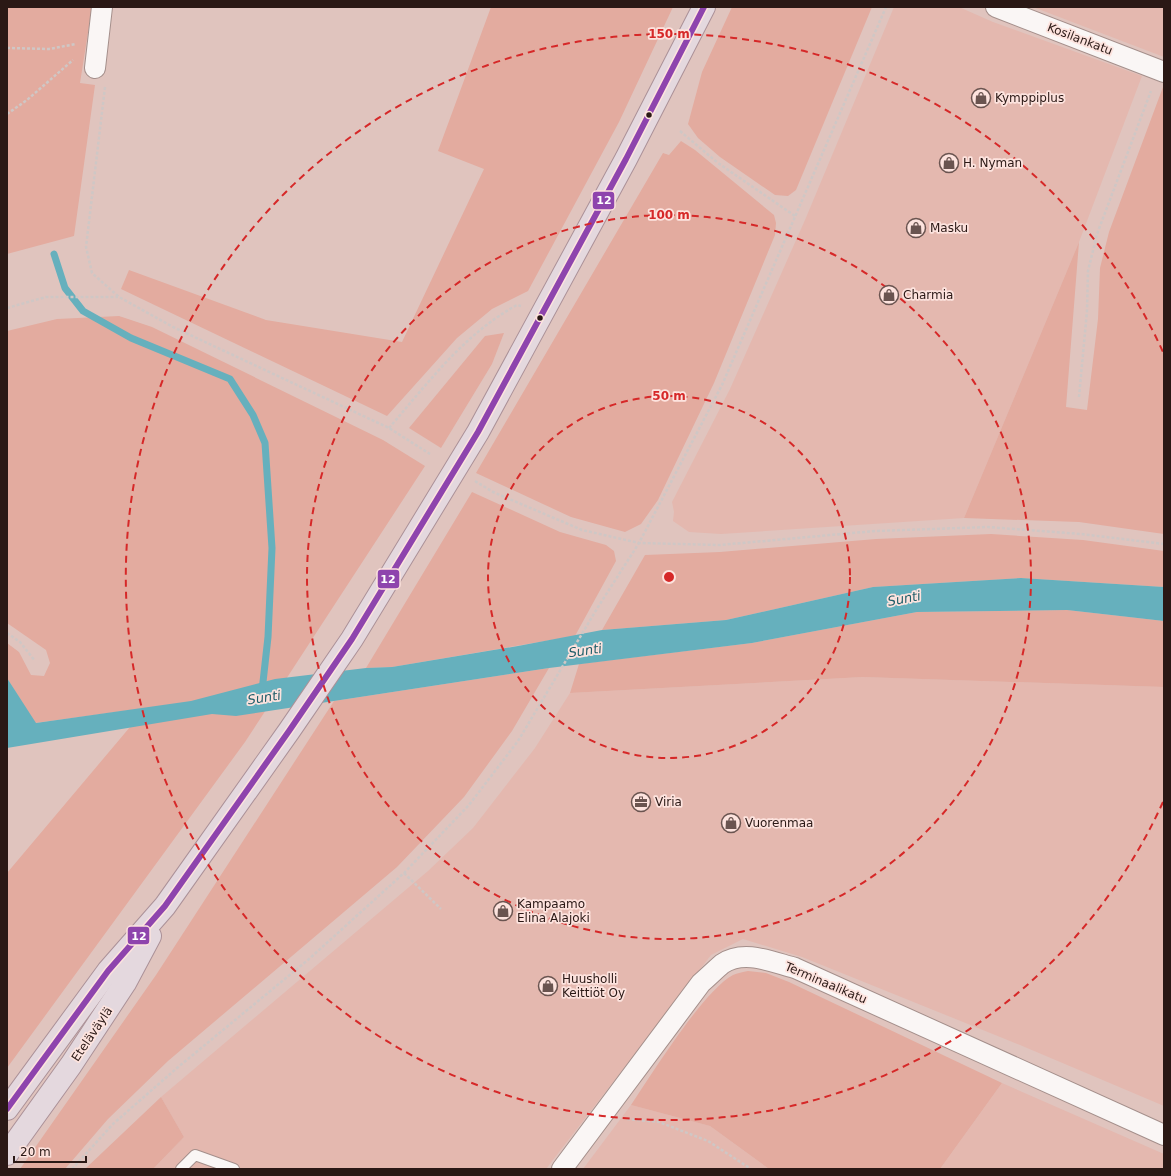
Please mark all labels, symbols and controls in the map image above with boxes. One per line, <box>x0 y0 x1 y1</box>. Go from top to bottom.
street label: Kosilankatu <box>1045 20 1115 58</box>
text: 150 m <box>648 27 690 41</box>
shop icon: Kymppiplus <box>970 87 992 109</box>
place label: Kymppiplus <box>995 91 1064 105</box>
unlabelled marker <box>644 110 654 120</box>
shop icon: H. Nyman <box>938 152 960 174</box>
place label: H. Nyman <box>963 156 1022 170</box>
line badge: 12 <box>592 191 615 210</box>
text: 12 <box>596 194 612 207</box>
text: 100 m <box>648 208 690 222</box>
shop icon: Masku <box>905 217 927 239</box>
place label: Masku <box>930 221 968 235</box>
shop icon: Charmia <box>878 284 900 306</box>
place label: Charmia <box>903 288 953 302</box>
unlabelled marker <box>535 313 545 323</box>
text: 50 m <box>652 389 686 403</box>
line badge: 12 <box>377 569 400 589</box>
centre of rings <box>662 570 676 584</box>
text: 12 <box>380 573 396 586</box>
water label: Sunti <box>886 588 922 609</box>
water label: Sunti <box>567 641 603 660</box>
water label: Sunti <box>246 687 282 708</box>
office icon: Viria <box>630 791 652 813</box>
place label: Viria <box>655 795 682 809</box>
shop icon: Vuorenmaa <box>720 812 742 834</box>
place label: Vuorenmaa <box>745 816 813 830</box>
place label: Kampaamo Elina Alajoki <box>517 897 590 925</box>
shop icon: Kampaamo Elina Alajoki <box>492 900 514 922</box>
line badge: 12 <box>127 926 150 945</box>
text: 12 <box>131 930 147 943</box>
street label: Terminaalikatu <box>782 959 869 1007</box>
place label: Huusholli Keittiöt Oy <box>562 972 625 1000</box>
shop icon: Huusholli Keittiöt Oy <box>537 975 559 997</box>
street label: Eteläväylä <box>69 1004 115 1064</box>
scale bar <box>14 1138 86 1164</box>
text: 20 m <box>20 1145 51 1159</box>

